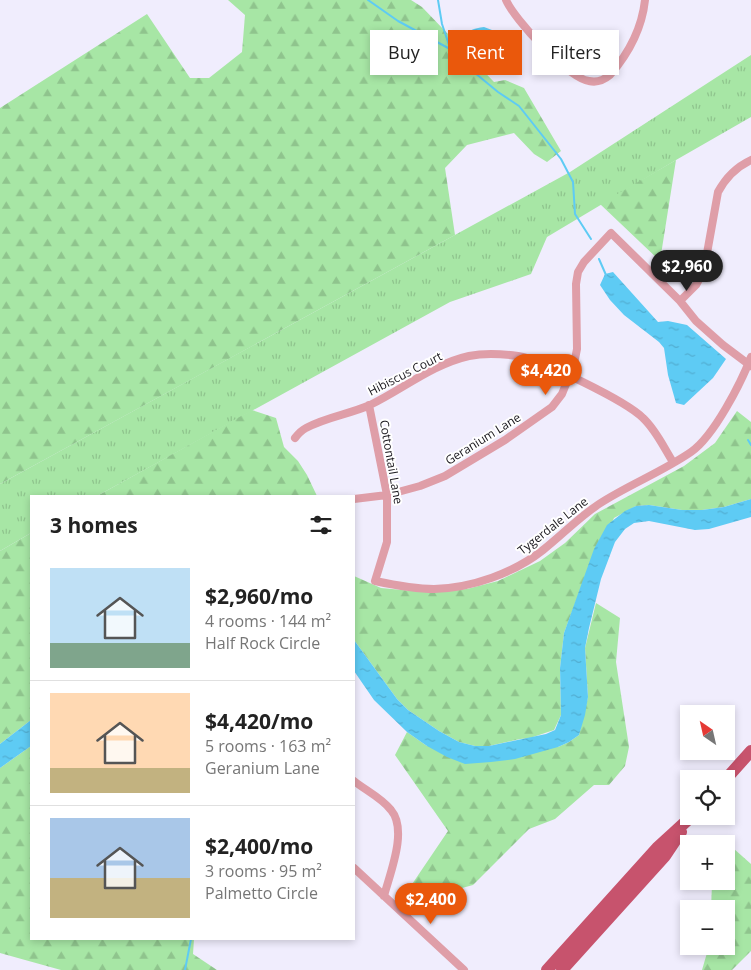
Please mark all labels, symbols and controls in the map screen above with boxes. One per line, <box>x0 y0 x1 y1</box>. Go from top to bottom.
chip: Buy <box>370 30 438 75</box>
chip: Rent <box>448 30 522 75</box>
chip: Filters <box>532 30 619 75</box>
pin: $2,960 <box>646 250 728 292</box>
text: $2,960 <box>662 255 712 277</box>
street label: Hibiscus Court <box>365 348 445 400</box>
pin: $4,420 <box>505 354 587 396</box>
text: $4,420 <box>521 359 571 381</box>
street label: Geranium Lane <box>442 408 524 469</box>
street label: Cottontail Lane <box>376 419 407 506</box>
street label: Tygerdale Lane <box>514 493 592 558</box>
text: 3 homes <box>50 511 138 539</box>
icon: filters <box>307 511 335 539</box>
text: $2,960/mo <box>205 582 313 610</box>
icon: home <box>90 588 150 648</box>
text: 4 rooms · 144 m² <box>205 610 331 632</box>
text: Half Rock Circle <box>205 632 320 654</box>
north arrow <box>680 705 735 760</box>
map controls <box>680 705 735 955</box>
text: $4,420/mo <box>205 707 313 735</box>
icon: home <box>90 713 150 773</box>
text: 5 rooms · 163 m² <box>205 735 331 757</box>
text: Geranium Lane <box>205 757 320 779</box>
button: locate <box>680 770 735 825</box>
text: $2,400/mo <box>205 832 313 860</box>
button: + <box>680 835 735 890</box>
icon: home <box>90 838 150 898</box>
text: 3 rooms · 95 m² <box>205 860 322 882</box>
text: Palmetto Circle <box>205 882 318 904</box>
pin: $2,400 <box>390 882 472 925</box>
text: $2,400 <box>406 888 456 910</box>
button: − <box>680 900 735 955</box>

